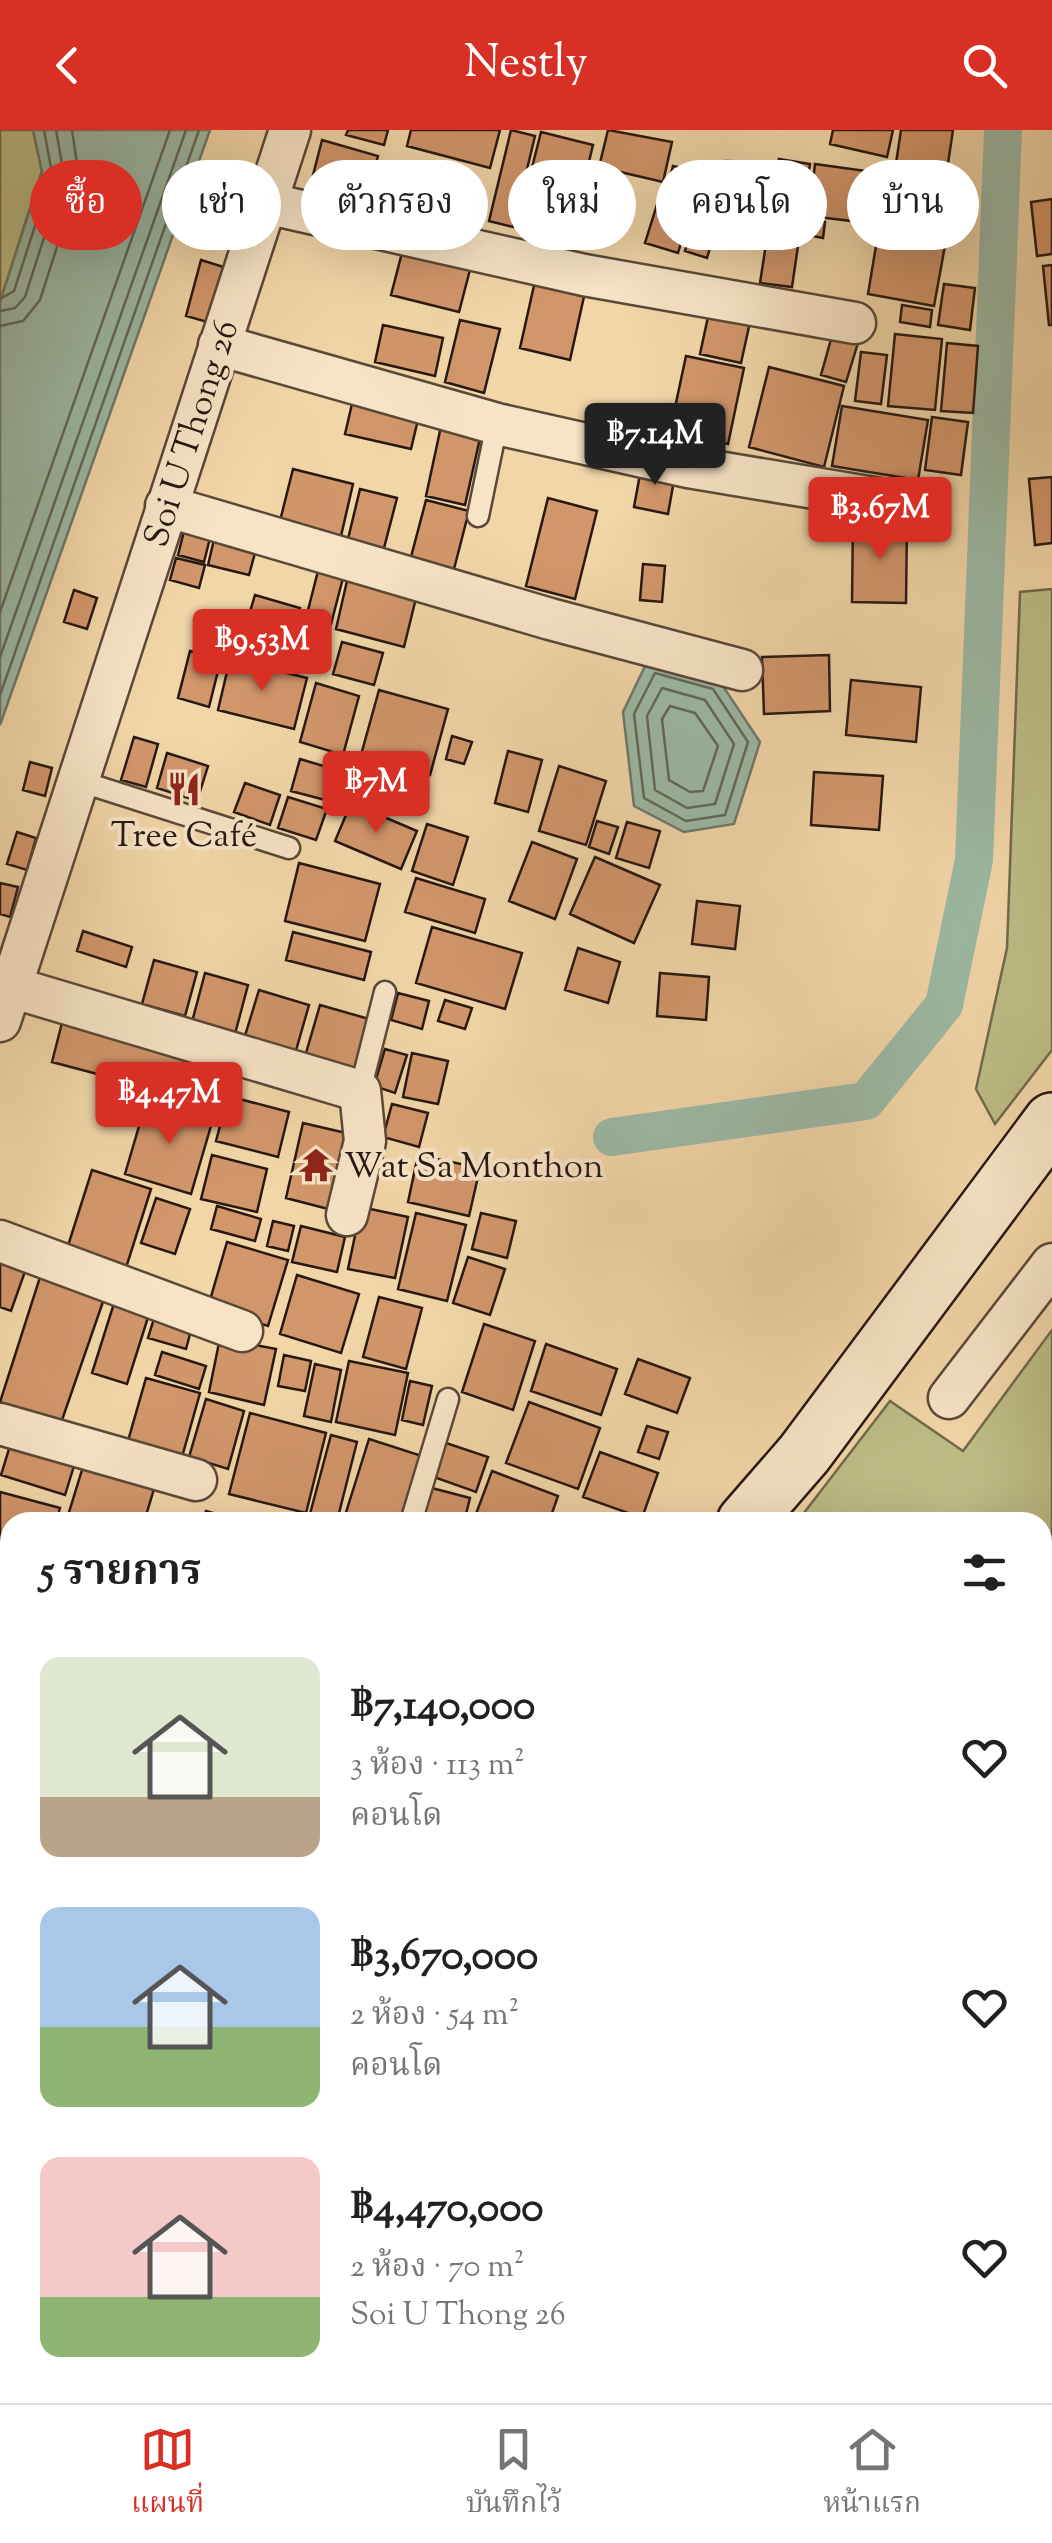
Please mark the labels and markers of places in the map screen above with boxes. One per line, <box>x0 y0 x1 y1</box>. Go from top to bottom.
pin: ฿7.14M <box>574 403 736 488</box>
pin: ฿3.67M <box>799 477 961 562</box>
pin: ฿9.53M <box>181 609 343 694</box>
pin: ฿7M <box>328 751 424 836</box>
restaurant icon: Tree Café <box>165 770 203 808</box>
place label: Tree Café <box>111 812 257 863</box>
pin: ฿4.47M <box>88 1062 250 1147</box>
place label: Wat Sa Monthon <box>344 1143 604 1194</box>
temple icon: Wat Sa Monthon <box>297 1146 335 1184</box>

